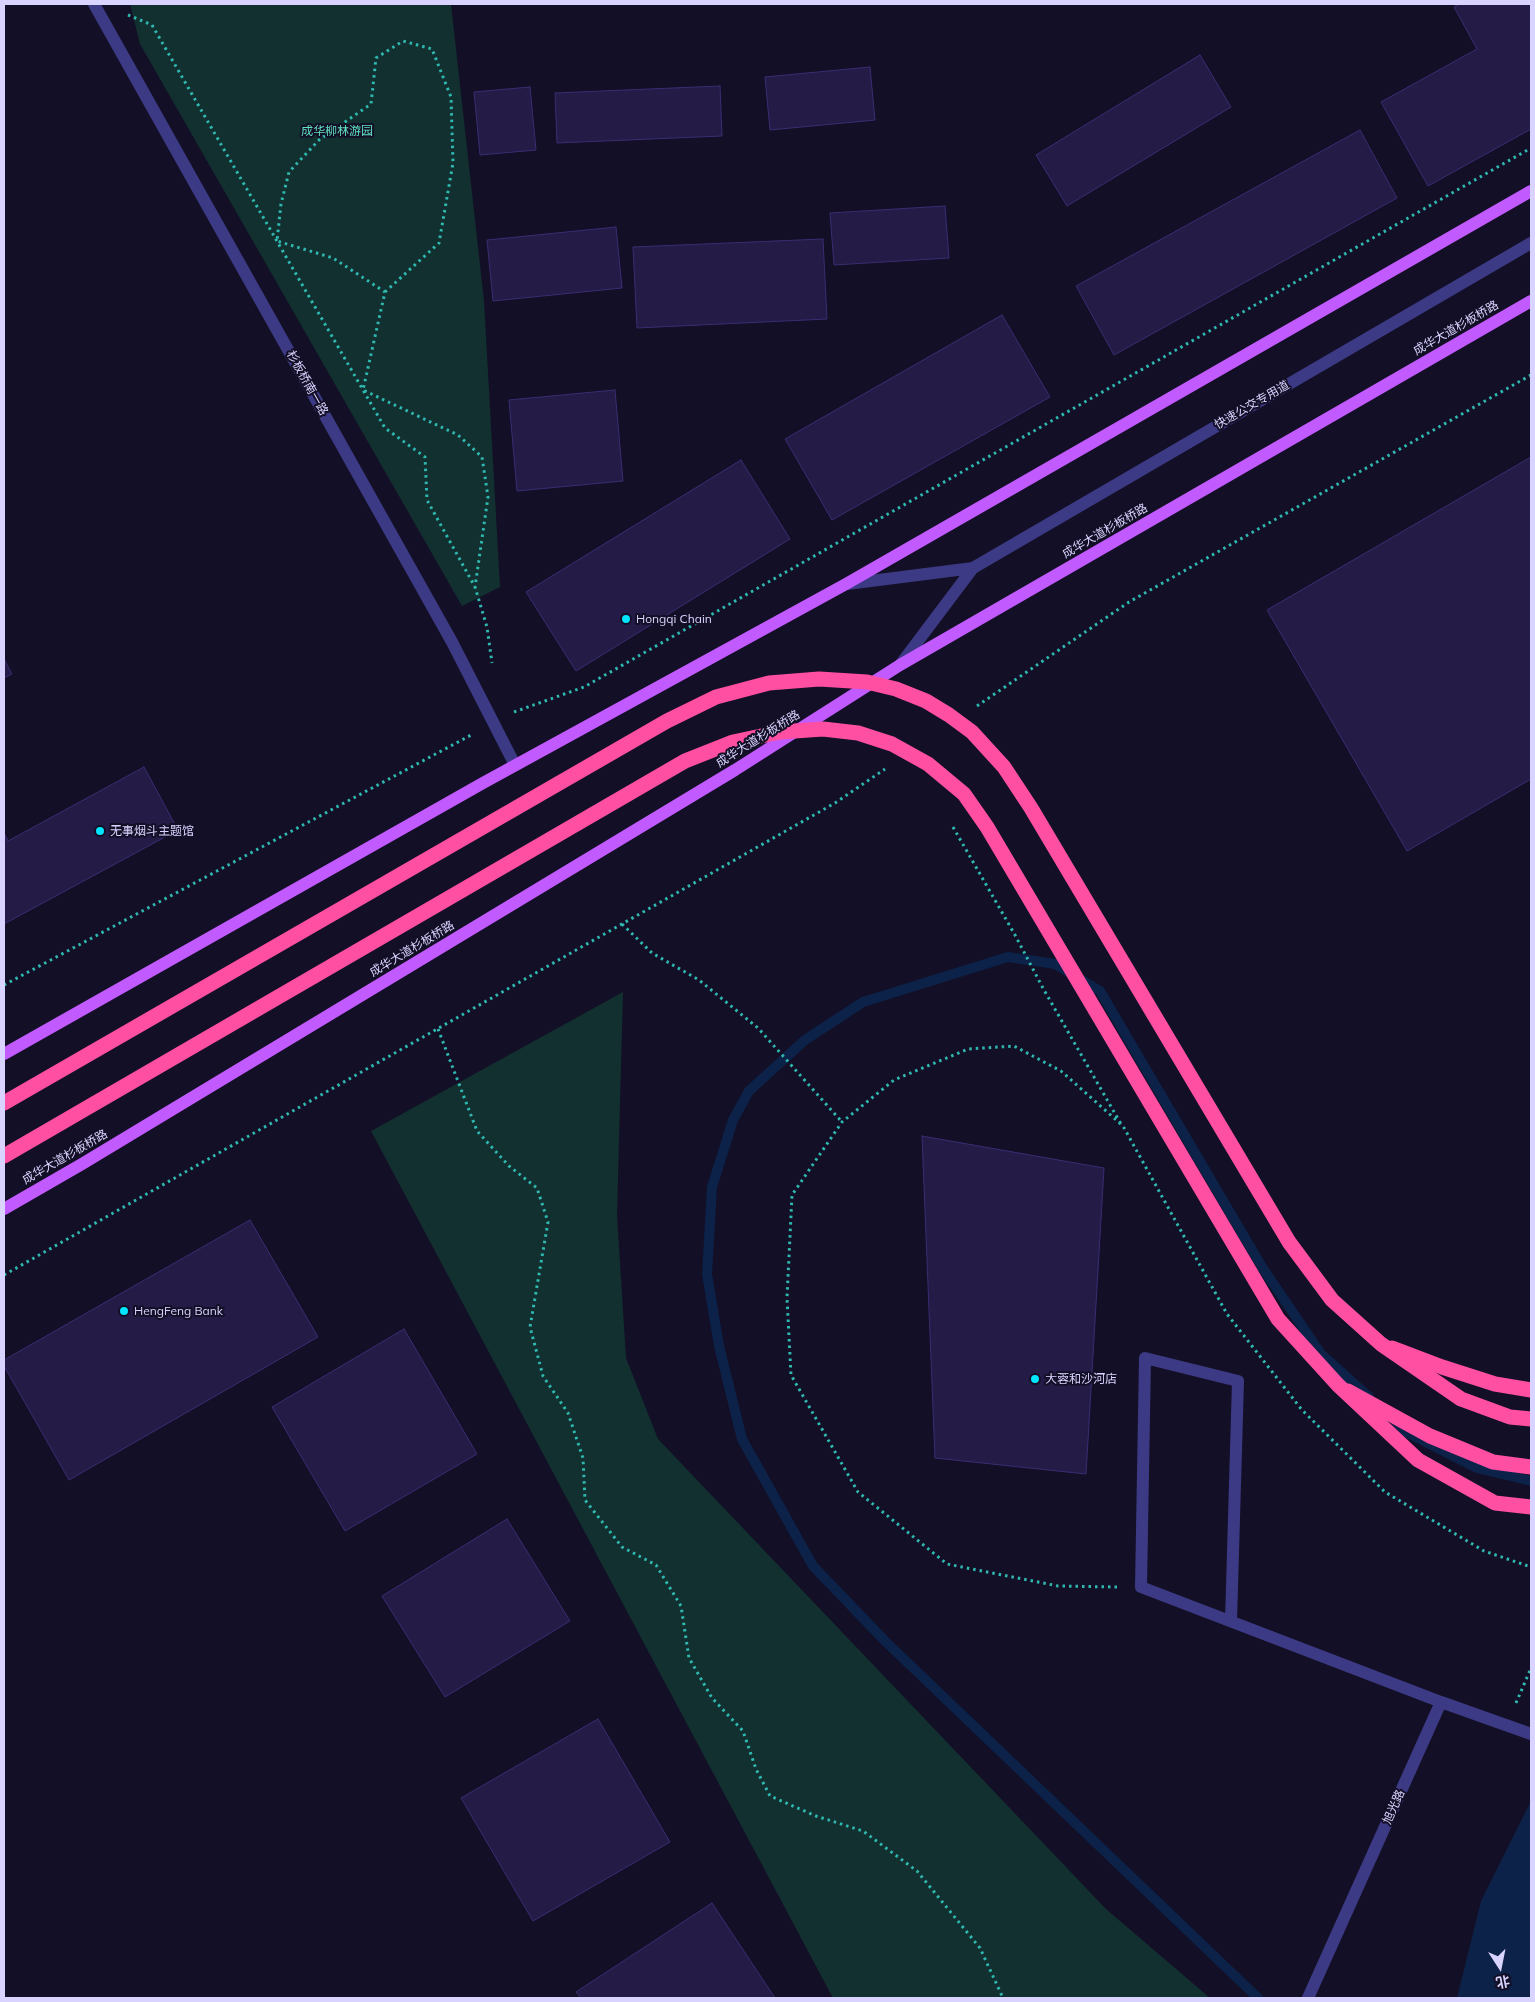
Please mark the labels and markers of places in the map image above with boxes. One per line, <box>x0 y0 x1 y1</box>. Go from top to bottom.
place label: Hongqi Chain <box>636 612 712 626</box>
marker: Hongqi Chain <box>620 613 632 625</box>
place label: 无事烟斗主题馆 <box>110 824 194 838</box>
marker: 无事烟斗主题馆 <box>94 825 106 837</box>
place label: HengFeng Bank <box>134 1304 223 1318</box>
marker: HengFeng Bank <box>118 1305 130 1317</box>
place label: 大蓉和沙河店 <box>1045 1372 1117 1386</box>
marker: 大蓉和沙河店 <box>1029 1373 1041 1385</box>

